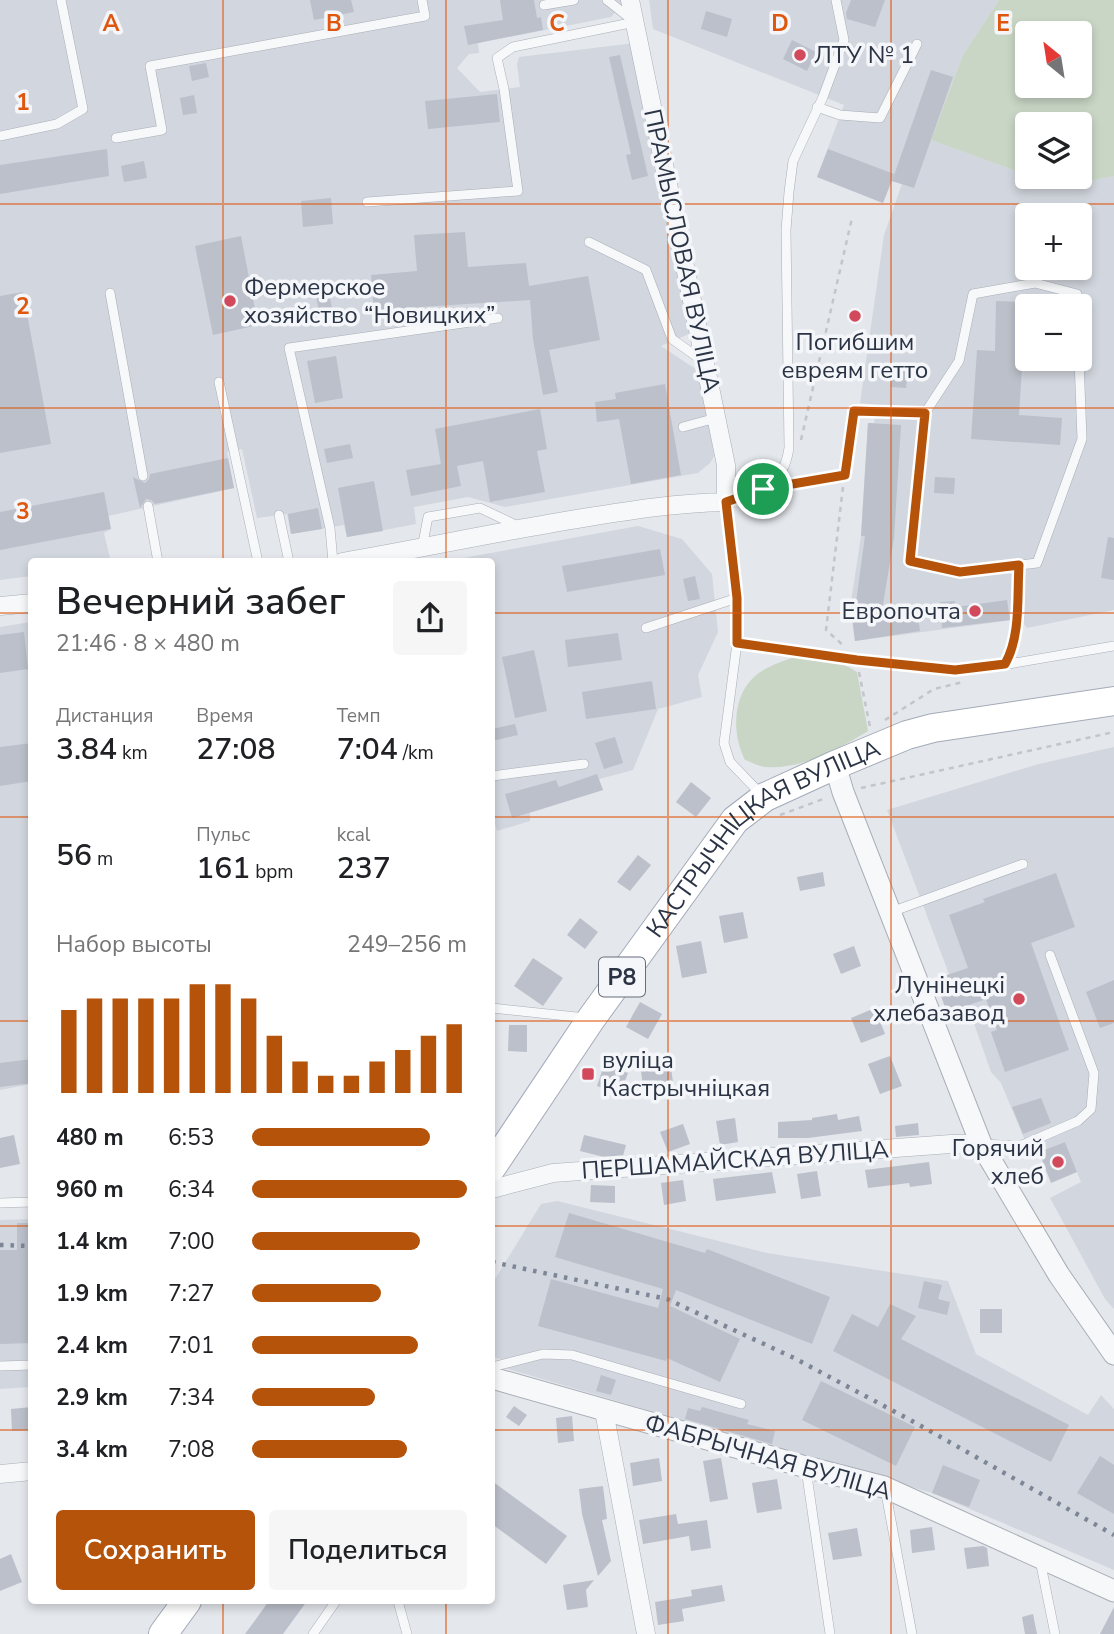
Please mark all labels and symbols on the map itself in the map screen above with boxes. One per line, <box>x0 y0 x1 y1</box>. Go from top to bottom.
text: A <box>102 8 120 39</box>
text: B <box>326 8 342 39</box>
text: C <box>549 8 565 39</box>
text: D <box>771 8 789 39</box>
text: E <box>996 8 1010 39</box>
north arrow <box>1015 21 1092 98</box>
place label: ЛТУ № 1 <box>814 39 914 71</box>
marker: ЛТУ № 1 <box>792 47 808 63</box>
text: 1 <box>16 87 30 118</box>
street label: ПРАМЫСЛОВАЯ ВУЛІЦА <box>636 106 728 396</box>
place label: Фермерское хозяйство “Новицких” <box>244 271 495 331</box>
text: 2 <box>16 291 30 322</box>
marker: Фермерское хозяйство “Новицких” <box>222 293 238 309</box>
marker: Погибшим евреям гетто <box>847 308 863 324</box>
place label: Погибшим евреям гетто <box>782 326 928 386</box>
pin <box>733 459 793 519</box>
text: 3 <box>16 496 30 527</box>
place label: Европочта <box>842 595 961 627</box>
marker: Европочта <box>967 603 983 619</box>
street label: КАСТРЫЧНІЦКАЯ ВУЛІЦА <box>639 732 885 944</box>
road number: Р8 <box>599 958 645 996</box>
place label: Лунінецкі хлебазавод <box>873 969 1005 1029</box>
marker: Лунінецкі хлебазавод <box>1011 991 1027 1007</box>
place label: вуліца Кастрычніцкая <box>602 1044 770 1104</box>
marker: вуліца Кастрычніцкая <box>580 1066 596 1082</box>
place label: Горячий хлеб <box>952 1132 1044 1192</box>
street label: ПЕРШАМАЙСКАЯ ВУЛІЦА <box>580 1133 890 1187</box>
marker: Горячий хлеб <box>1050 1154 1066 1170</box>
street label: ФАБРЫЧНАЯ ВУЛІЦА <box>641 1406 895 1508</box>

